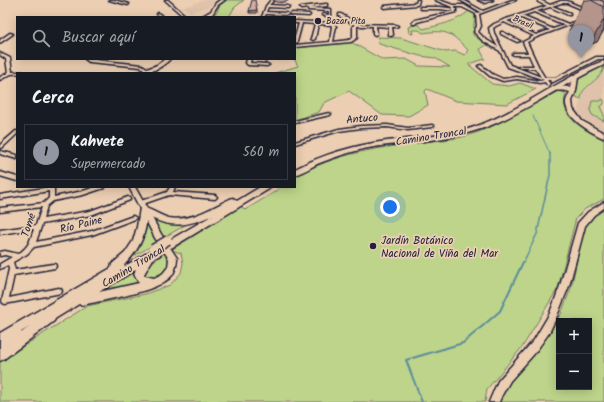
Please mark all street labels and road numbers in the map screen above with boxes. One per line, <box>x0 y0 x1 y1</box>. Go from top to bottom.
street label: Brasil <box>510 11 536 34</box>
street label: Antuco <box>345 109 379 129</box>
street label: Camino Troncal <box>394 122 468 151</box>
street label: Tomé <box>17 210 42 240</box>
street label: Río Paine <box>58 211 104 239</box>
street label: Camino Troncal <box>98 241 169 293</box>

